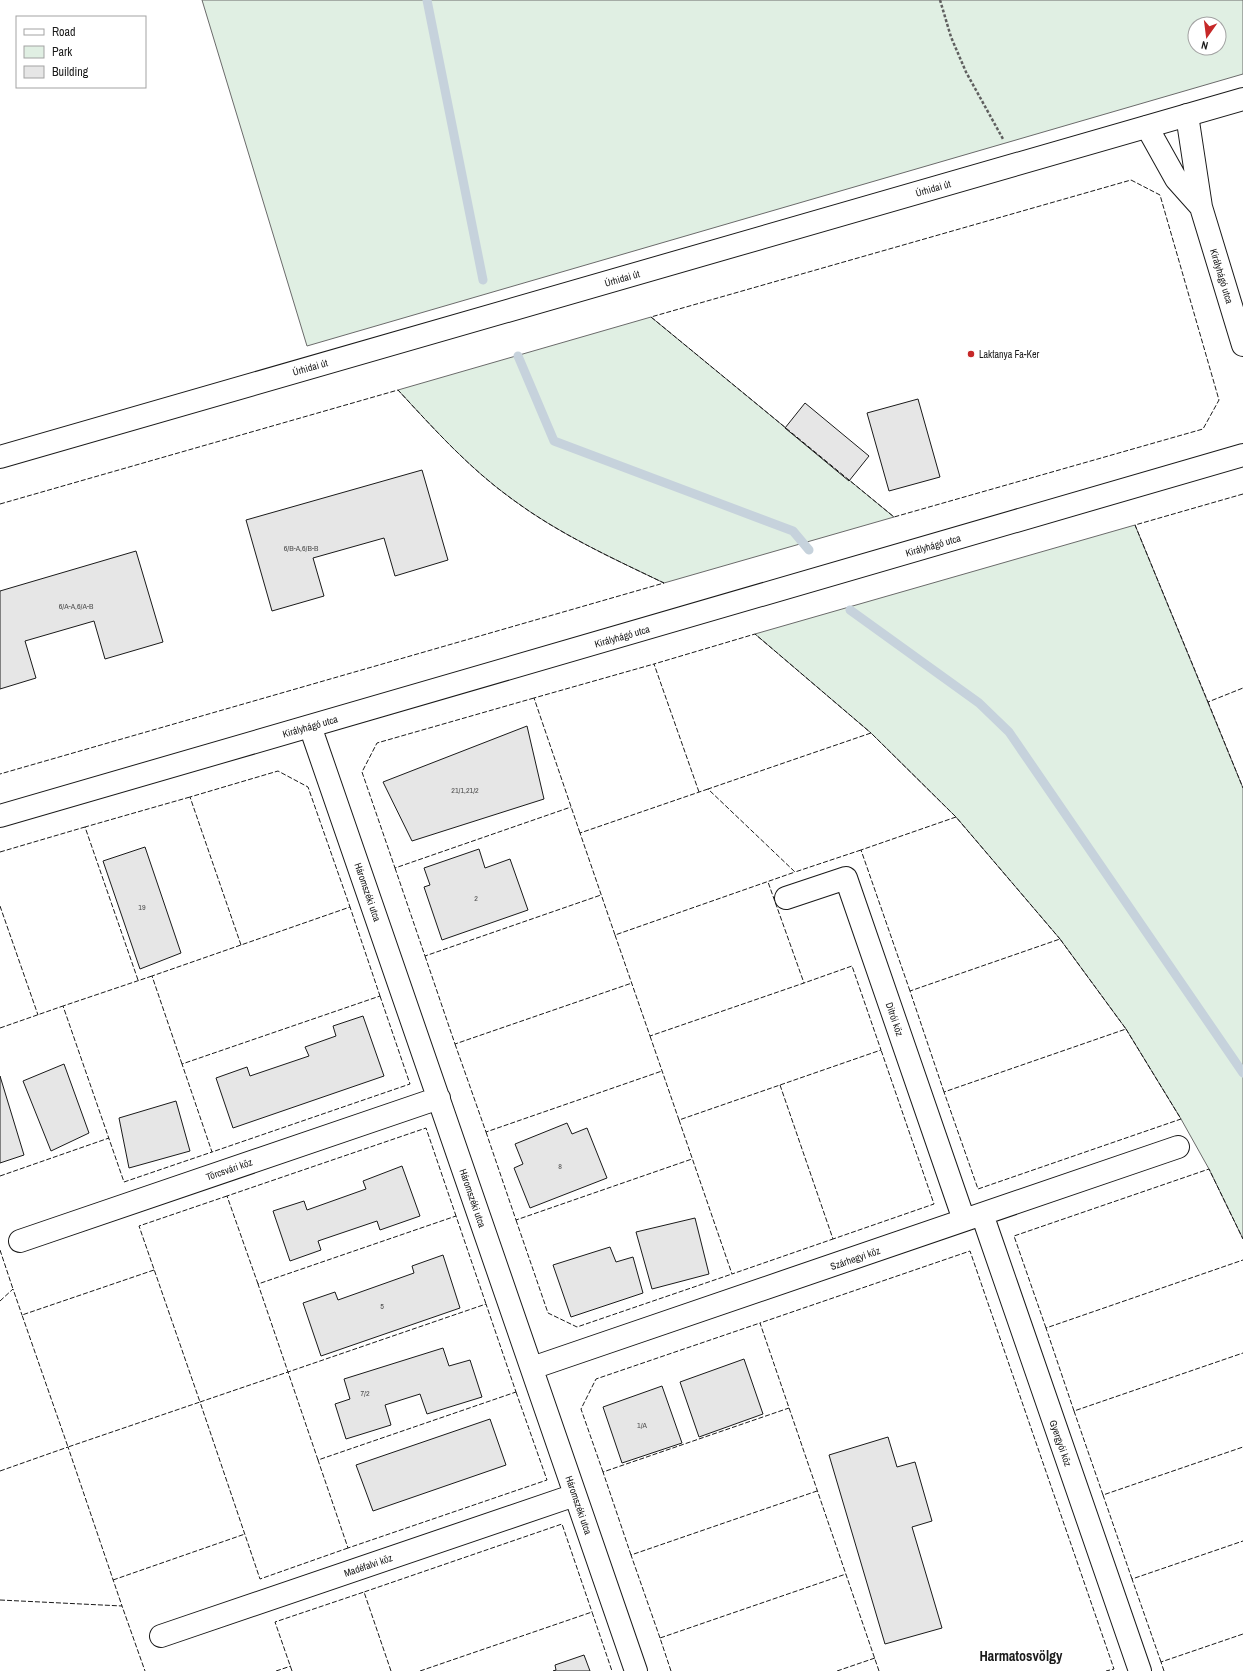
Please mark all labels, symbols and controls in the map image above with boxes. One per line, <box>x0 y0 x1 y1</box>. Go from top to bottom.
legend <box>16 16 146 88</box>
north arrow <box>1187 16 1227 56</box>
text: Road <box>52 24 76 40</box>
text: N <box>1200 38 1209 53</box>
text: Park <box>52 44 72 60</box>
text: Building <box>52 64 89 80</box>
street label: Úrhidai út <box>914 177 953 200</box>
street label: Királyhágó utca <box>1207 247 1236 306</box>
street label: Úrhidai út <box>603 267 642 290</box>
place label: Laktanya Fa-Ker <box>979 348 1039 361</box>
marker: Laktanya Fa-Ker <box>966 349 976 359</box>
street label: Úrhidai út <box>291 356 330 379</box>
street label: Királyhágó utca <box>904 531 963 560</box>
house number: 6/B-A,6/B-B <box>284 543 319 553</box>
house number: 6/A-A,6/A-B <box>59 601 94 611</box>
street label: Királyhágó utca <box>593 622 652 651</box>
street label: Királyhágó utca <box>281 712 340 741</box>
house number: 21/1,21/2 <box>451 785 479 795</box>
street label: Háromszéki utca <box>351 861 384 924</box>
house number: 2 <box>474 893 478 903</box>
house number: 19 <box>138 902 146 912</box>
street label: Ditrói köz <box>883 1000 906 1038</box>
street label: Törcsvári köz <box>204 1155 254 1183</box>
house number: 8 <box>558 1161 562 1171</box>
street label: Háromszéki utca <box>456 1167 489 1230</box>
street label: Szárhegyi köz <box>828 1244 882 1273</box>
house number: 5 <box>380 1301 384 1311</box>
house number: 7/2 <box>360 1388 370 1398</box>
street label: Gyergyói köz <box>1047 1418 1075 1468</box>
house number: 1/A <box>637 1420 648 1430</box>
street label: Háromszéki utca <box>562 1474 595 1537</box>
street label: Madéfalvi köz <box>342 1551 394 1580</box>
district label: Harmatosvölgy <box>980 1647 1063 1665</box>

